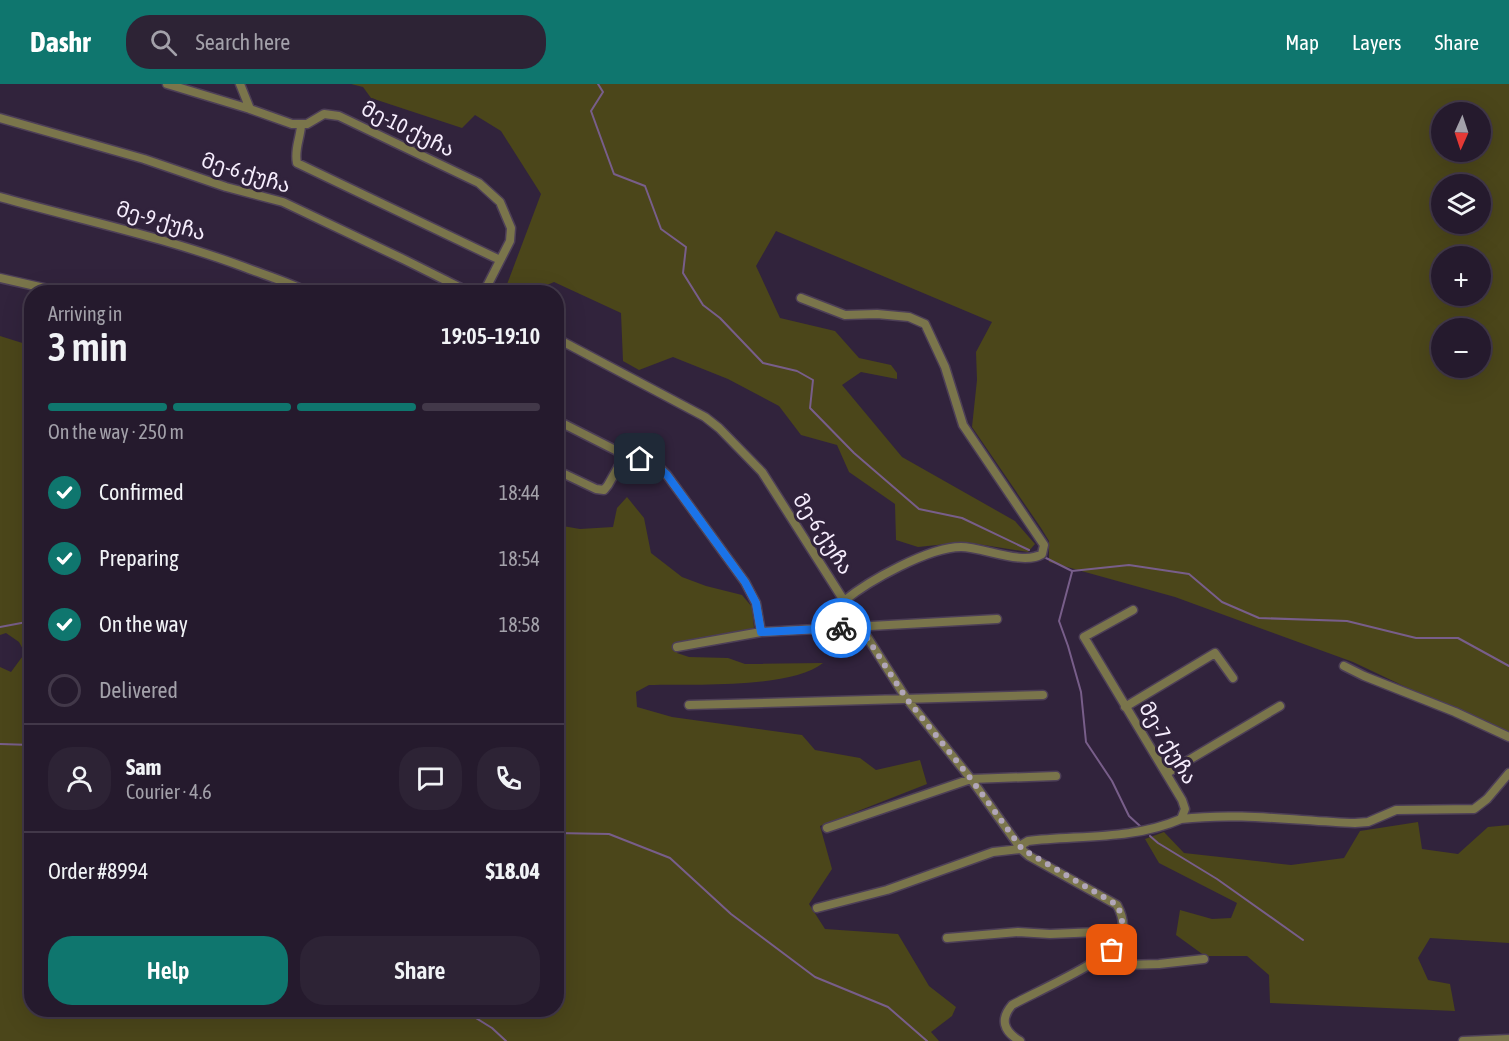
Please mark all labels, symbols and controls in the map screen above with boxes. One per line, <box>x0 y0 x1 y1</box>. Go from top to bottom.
search box <box>126 15 546 69</box>
text: Dashr <box>30 26 90 58</box>
icon: search <box>147 26 180 59</box>
text: Search here <box>195 29 290 55</box>
text: Map <box>1285 30 1319 54</box>
text: Layers <box>1352 30 1402 54</box>
text: Share <box>1435 30 1479 54</box>
street label: მე-10 ქუჩა <box>358 95 459 162</box>
north arrow <box>1431 102 1491 162</box>
map controls <box>1431 102 1491 378</box>
street label: მე-6 ქუჩა <box>199 147 294 198</box>
button: layers <box>1431 174 1491 234</box>
street label: მე-9 ქუჩა <box>114 196 209 245</box>
button: + <box>1431 246 1491 306</box>
text: Arriving in <box>48 302 122 325</box>
button: − <box>1431 318 1491 378</box>
text: 19:05–19:10 <box>441 323 540 349</box>
text: 3 min <box>48 325 128 369</box>
text: On the way · 250 m <box>48 420 184 443</box>
pin <box>614 433 665 484</box>
icon: home <box>623 442 656 475</box>
icon: check <box>48 476 81 509</box>
text: Confirmed <box>99 479 184 505</box>
text: 18:44 <box>499 481 540 504</box>
street label: მე-6 ქუჩა <box>788 488 859 579</box>
icon: check <box>48 542 81 575</box>
text: Preparing <box>99 545 179 571</box>
text: 18:54 <box>499 547 540 570</box>
courier <box>811 598 871 658</box>
icon: check <box>48 608 81 641</box>
text: On the way <box>99 611 188 637</box>
icon: bike <box>825 612 858 645</box>
text: 18:58 <box>499 613 540 636</box>
text: Delivered <box>99 677 178 703</box>
street label: მე-7 ქუჩა <box>1134 697 1203 788</box>
button: person <box>48 747 111 810</box>
button: chat <box>399 747 462 810</box>
button: phone <box>477 747 540 810</box>
text: Sam <box>126 754 161 780</box>
text: Courier · 4.6 <box>126 780 212 803</box>
text: Order #8994 <box>48 858 148 884</box>
text: $18.04 <box>485 858 540 884</box>
pin <box>1086 924 1137 975</box>
icon: bag <box>1095 933 1128 966</box>
button: Help <box>48 936 288 1005</box>
button: Share <box>300 936 540 1005</box>

